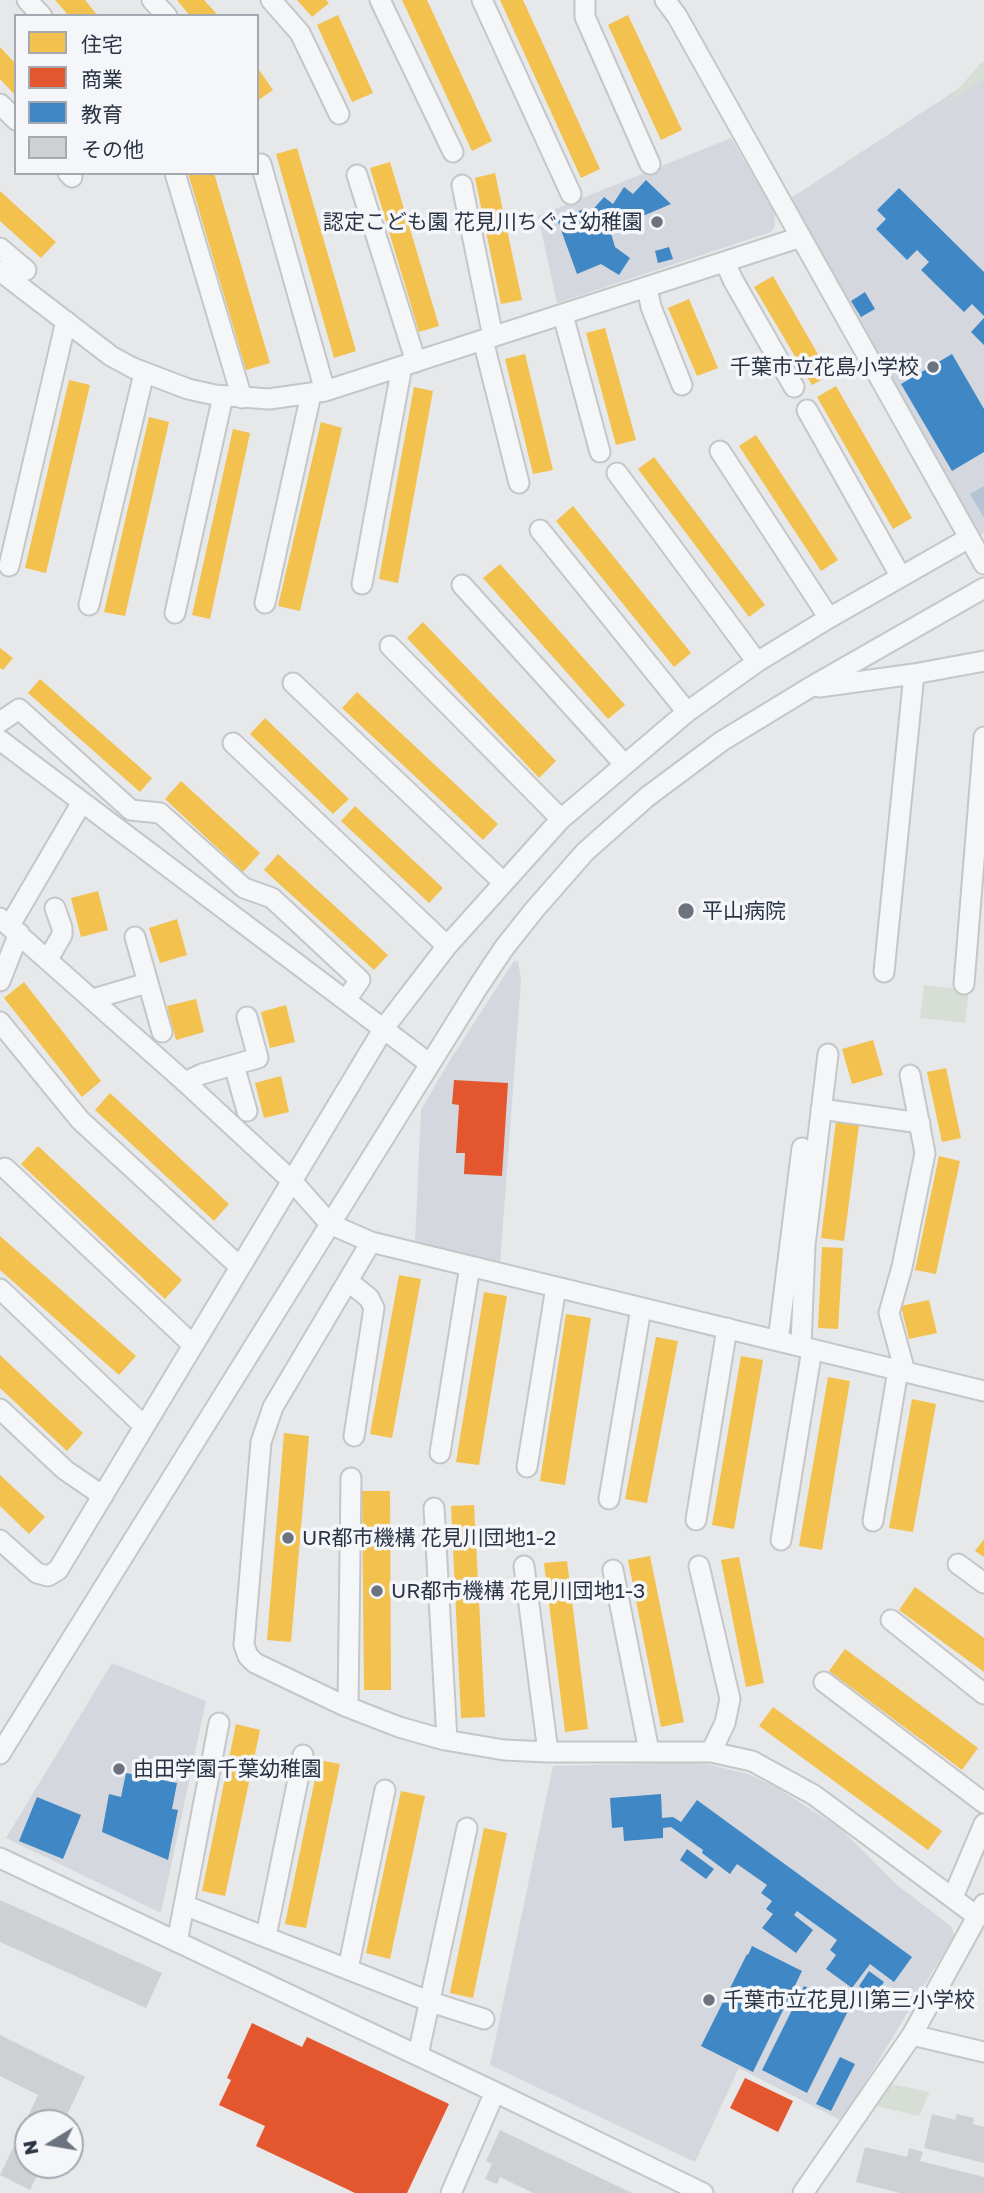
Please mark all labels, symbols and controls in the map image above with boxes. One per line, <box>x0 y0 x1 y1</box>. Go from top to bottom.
legend <box>14 14 259 175</box>
text: 住宅 <box>81 31 123 57</box>
text: 商業 <box>81 66 123 92</box>
text: 教育 <box>81 101 123 127</box>
text: その他 <box>81 136 144 162</box>
place label: 認定こども園 花見川ちぐさ幼稚園 <box>323 209 643 235</box>
marker: 認定こども園 花見川ちぐさ幼稚園 <box>649 214 665 230</box>
place label: 千葉市立花島小学校 <box>730 354 919 380</box>
marker: 千葉市立花島小学校 <box>925 359 941 375</box>
place label: 平山病院 <box>702 898 786 924</box>
marker: 平山病院 <box>676 901 696 921</box>
place label: UR都市機構 花見川団地1-2 <box>302 1525 556 1551</box>
marker: UR都市機構 花見川団地1-2 <box>280 1530 296 1546</box>
place label: UR都市機構 花見川団地1-3 <box>391 1578 645 1604</box>
marker: UR都市機構 花見川団地1-3 <box>369 1583 385 1599</box>
place label: 由田学園千葉幼稚園 <box>133 1756 322 1782</box>
marker: 由田学園千葉幼稚園 <box>111 1761 127 1777</box>
place label: 千葉市立花見川第三小学校 <box>723 1987 975 2013</box>
marker: 千葉市立花見川第三小学校 <box>701 1992 717 2008</box>
north arrow <box>14 2109 84 2179</box>
text: N <box>17 2138 43 2157</box>

